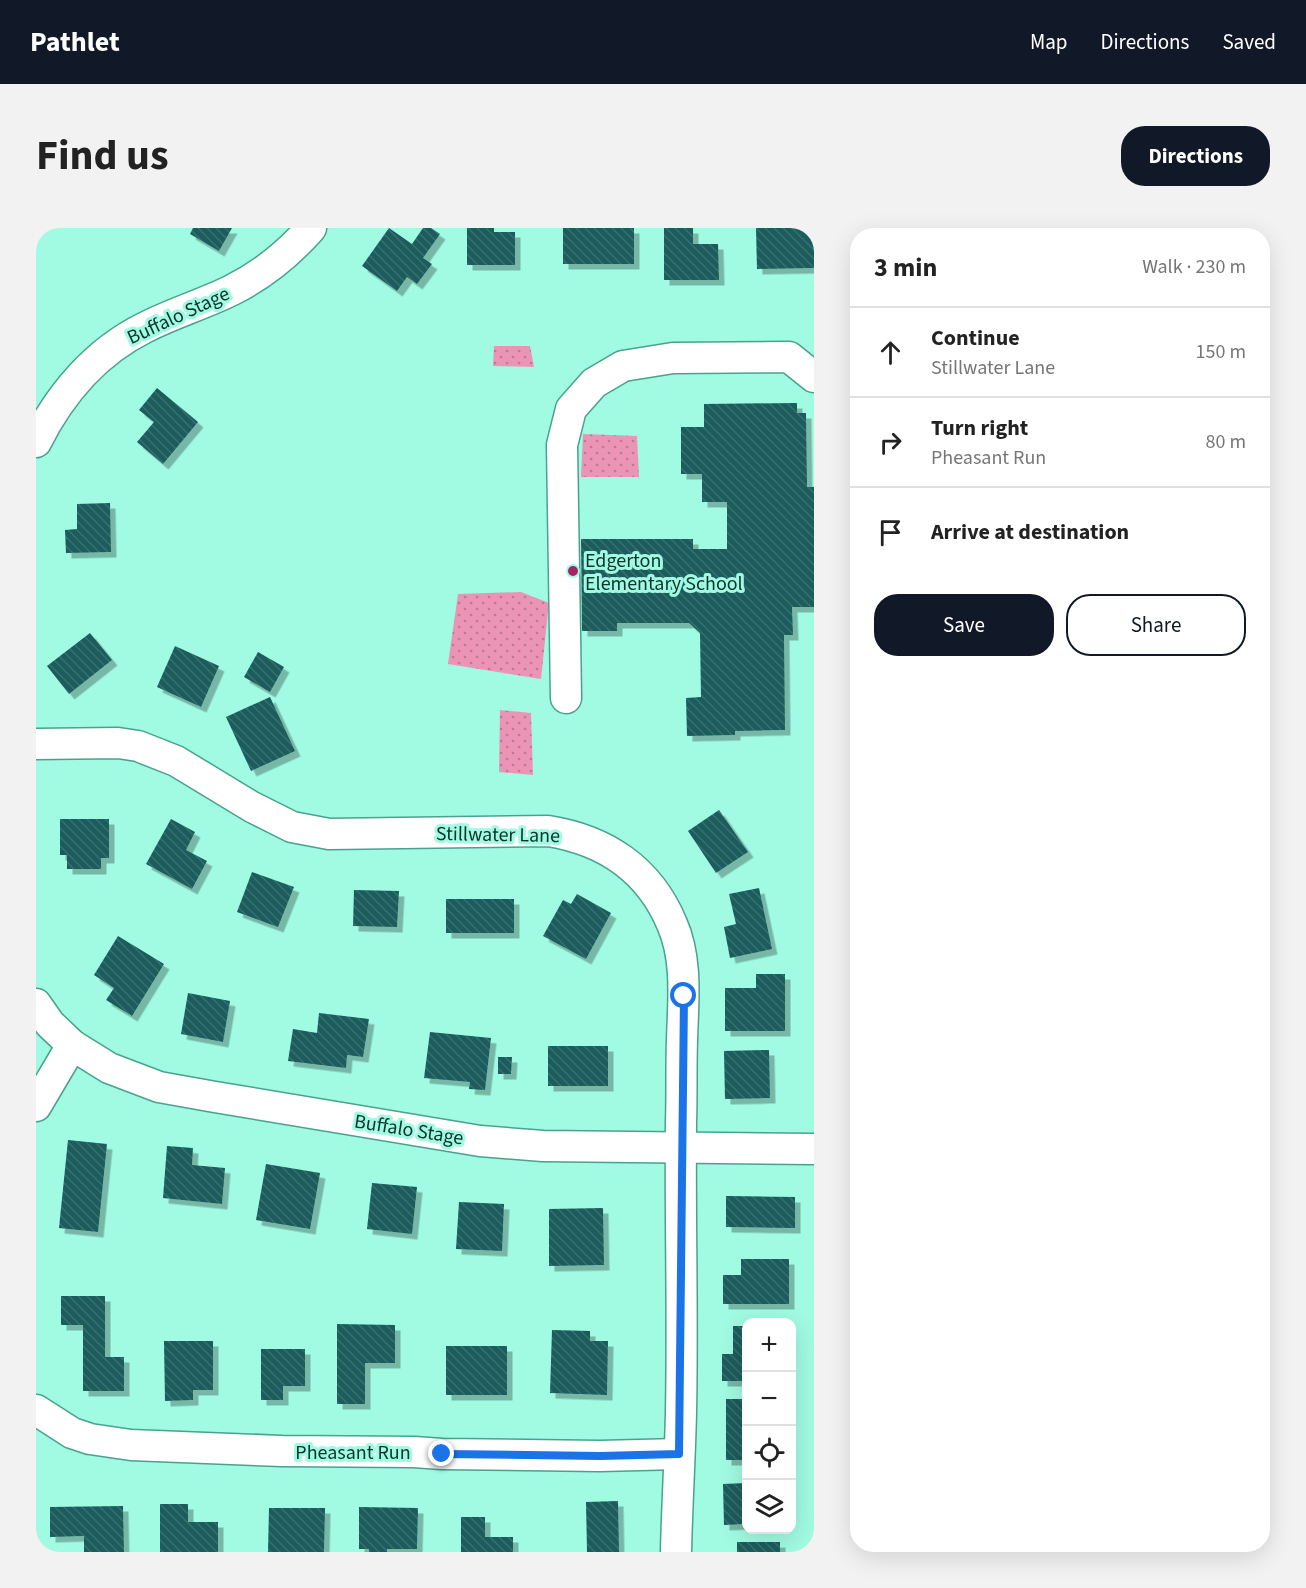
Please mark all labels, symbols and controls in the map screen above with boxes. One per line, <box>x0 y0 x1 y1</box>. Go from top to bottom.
text: Pathlet <box>30 22 120 62</box>
text: Map <box>1030 27 1068 57</box>
text: Directions <box>1101 27 1189 57</box>
text: Saved <box>1222 27 1276 57</box>
text: Find us <box>36 126 169 186</box>
button: Directions <box>1121 126 1270 186</box>
text: 3 min <box>874 249 937 286</box>
text: Walk · 230 m <box>1142 253 1246 281</box>
street label: Buffalo Stage <box>123 280 234 352</box>
text: Continue <box>931 322 1020 354</box>
icon: ahead <box>874 336 907 369</box>
text: 150 m <box>1196 338 1246 366</box>
text: Stillwater Lane <box>931 354 1055 382</box>
text: Turn right <box>931 412 1028 444</box>
icon: right <box>874 426 907 459</box>
text: 80 m <box>1206 428 1246 456</box>
text: Pheasant Run <box>931 444 1046 472</box>
icon: arrive <box>874 516 907 549</box>
text: Arrive at destination <box>931 516 1129 548</box>
place label: Edgerton Elementary School <box>585 547 743 598</box>
marker: Edgerton Elementary School <box>566 564 580 578</box>
button: Save <box>874 594 1054 656</box>
button: Share <box>1066 594 1246 656</box>
street label: Stillwater Lane <box>436 820 560 850</box>
route start <box>670 982 696 1008</box>
street label: Buffalo Stage <box>352 1108 466 1152</box>
map controls <box>742 1318 796 1534</box>
button: + <box>742 1318 796 1372</box>
button: − <box>742 1372 796 1426</box>
button: locate <box>742 1426 796 1480</box>
street label: Pheasant Run <box>295 1439 411 1467</box>
route end <box>428 1440 454 1466</box>
button: layers <box>742 1480 796 1534</box>

